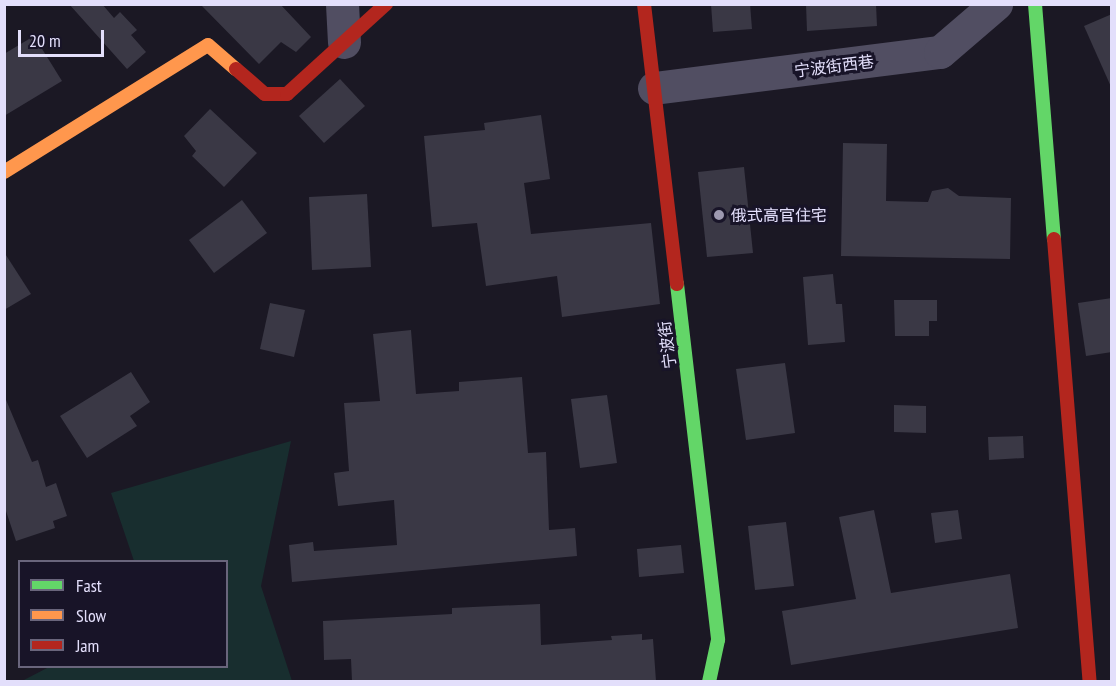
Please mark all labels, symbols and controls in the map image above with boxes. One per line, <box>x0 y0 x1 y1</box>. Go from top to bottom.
scale bar <box>21 18 106 56</box>
text: 20 m <box>29 29 61 52</box>
street label: 宁波街西巷 <box>793 52 875 80</box>
place label: 俄式高官住宅 <box>731 205 827 225</box>
marker: 俄式高官住宅 <box>712 208 726 222</box>
street label: 宁波街 <box>655 320 679 370</box>
legend <box>18 560 228 668</box>
text: Fast <box>76 574 102 597</box>
text: Slow <box>76 604 106 627</box>
text: Jam <box>76 634 99 657</box>

